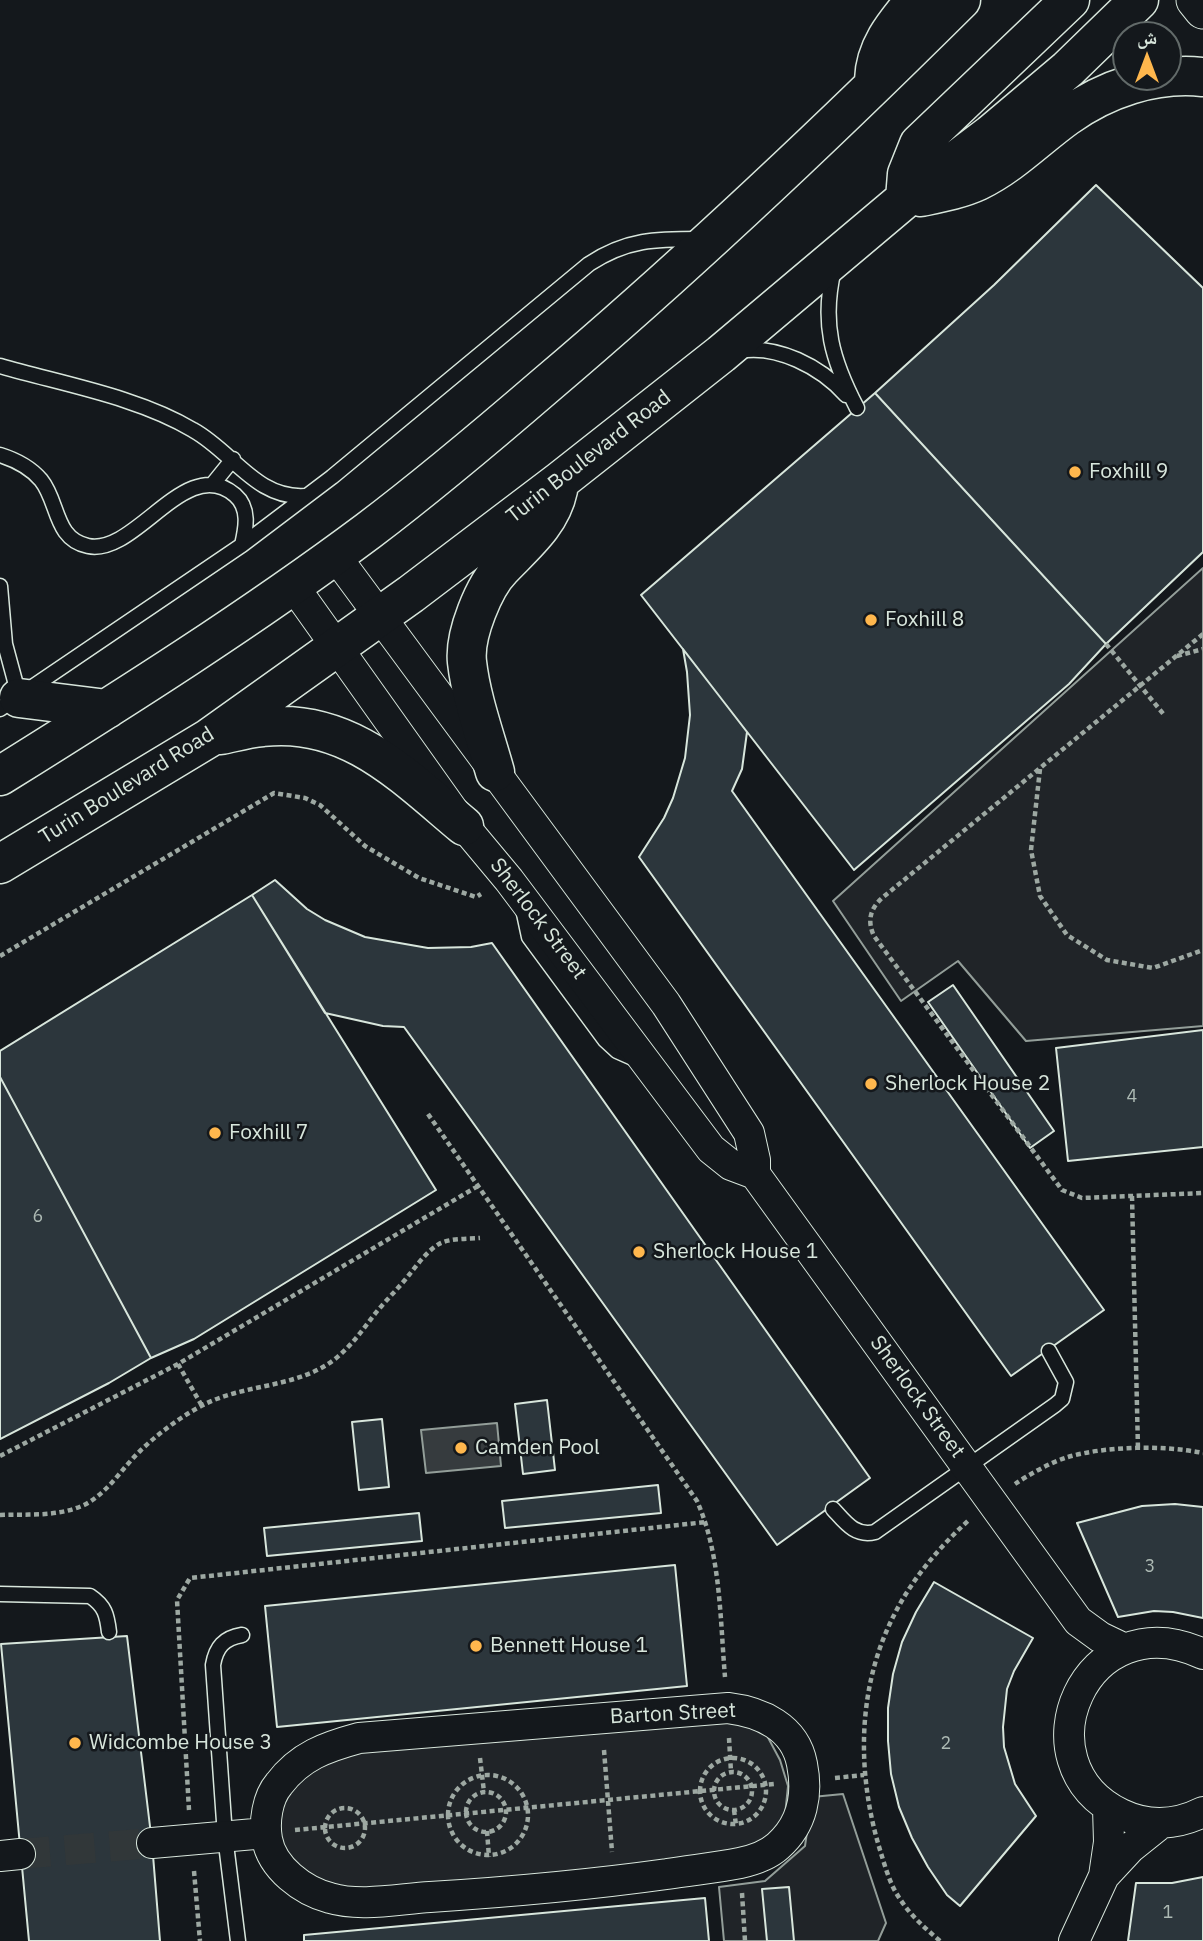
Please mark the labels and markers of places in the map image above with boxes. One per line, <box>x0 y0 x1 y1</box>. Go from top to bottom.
place label: Foxhill 9 <box>1089 459 1168 485</box>
marker: Foxhill 9 <box>1067 464 1083 480</box>
place label: Foxhill 8 <box>885 607 964 633</box>
marker: Foxhill 8 <box>863 612 879 628</box>
place label: Sherlock House 2 <box>885 1071 1050 1097</box>
marker: Sherlock House 2 <box>863 1076 879 1092</box>
place label: Foxhill 7 <box>229 1120 308 1146</box>
marker: Foxhill 7 <box>207 1125 223 1141</box>
place label: Sherlock House 1 <box>653 1239 818 1265</box>
marker: Sherlock House 1 <box>631 1244 647 1260</box>
place label: Camden Pool <box>475 1435 600 1461</box>
marker: Camden Pool <box>453 1440 469 1456</box>
place label: Bennett House 1 <box>490 1633 648 1659</box>
marker: Bennett House 1 <box>468 1638 484 1654</box>
place label: Widcombe House 3 <box>89 1730 272 1756</box>
marker: Widcombe House 3 <box>67 1735 83 1751</box>

